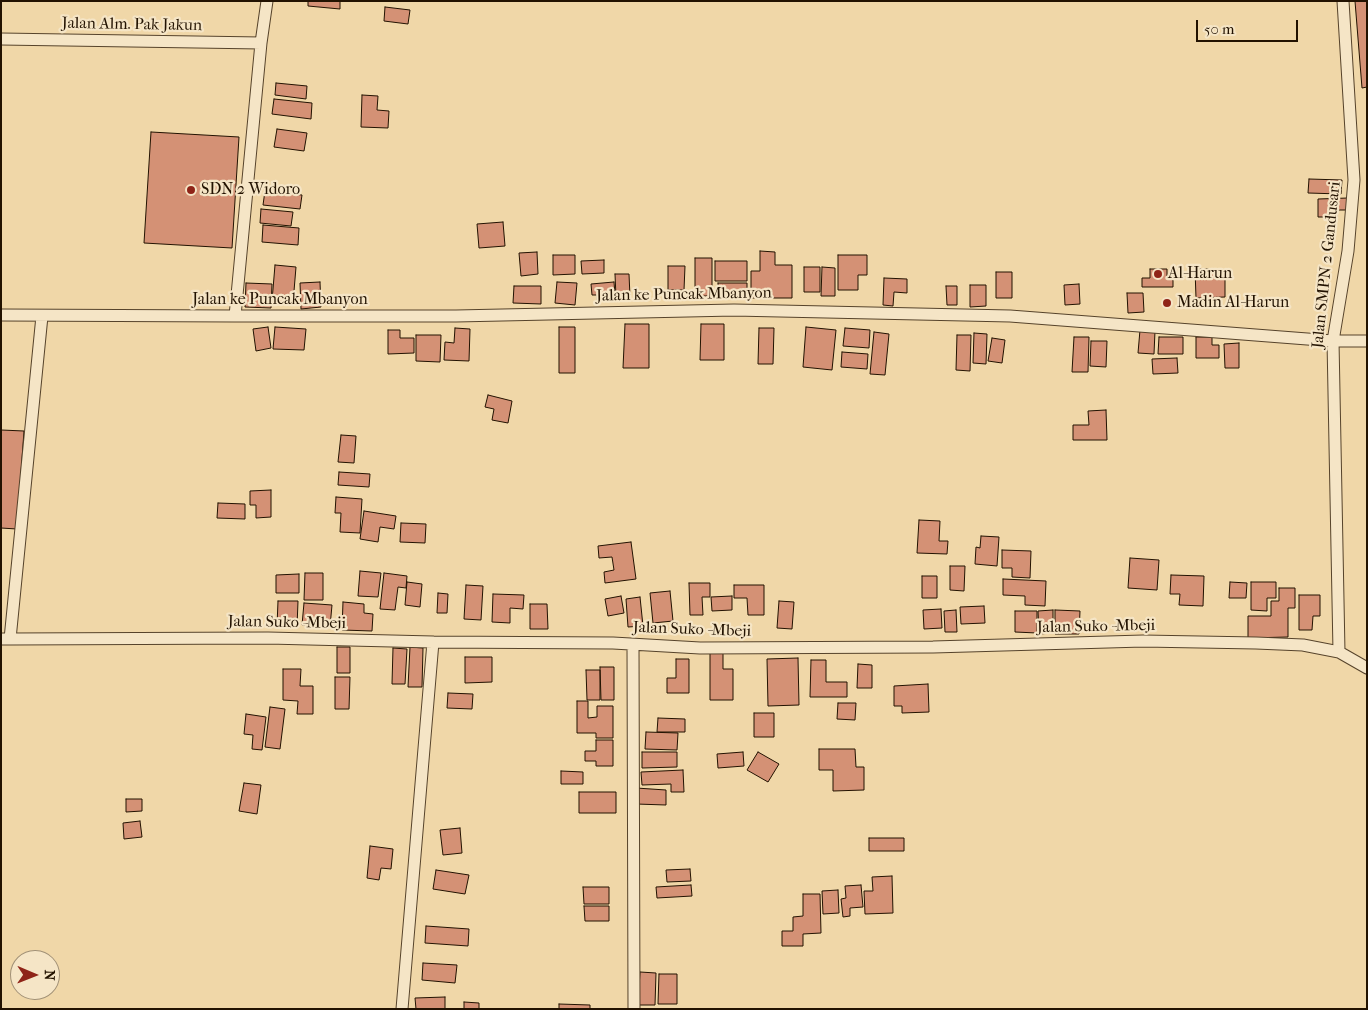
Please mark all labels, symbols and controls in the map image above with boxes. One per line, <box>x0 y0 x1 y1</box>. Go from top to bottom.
scale bar <box>1198 10 1300 42</box>
street label: Jalan Alm. Pak Jakun <box>62 14 202 36</box>
text: 50 m <box>1204 20 1234 38</box>
place label: SDN 2 Widoro <box>201 180 300 200</box>
street label: Jalan SMPN 2 Gandusari <box>1309 181 1345 349</box>
marker: SDN 2 Widoro <box>185 184 197 196</box>
place label: Al-Harun <box>1168 264 1232 284</box>
marker: Al-Harun <box>1152 268 1164 280</box>
street label: Jalan ke Puncak Mbanyon <box>596 284 772 306</box>
street label: Jalan ke Puncak Mbanyon <box>192 290 368 310</box>
place label: Madin Al-Harun <box>1177 293 1289 313</box>
marker: Madin Al-Harun <box>1161 297 1173 309</box>
street label: Jalan Suko -Mbeji <box>228 612 346 634</box>
street label: Jalan Suko -Mbeji <box>1037 616 1155 638</box>
street label: Jalan Suko -Mbeji <box>633 618 751 642</box>
north arrow <box>10 950 60 1000</box>
text: N <box>41 970 58 981</box>

